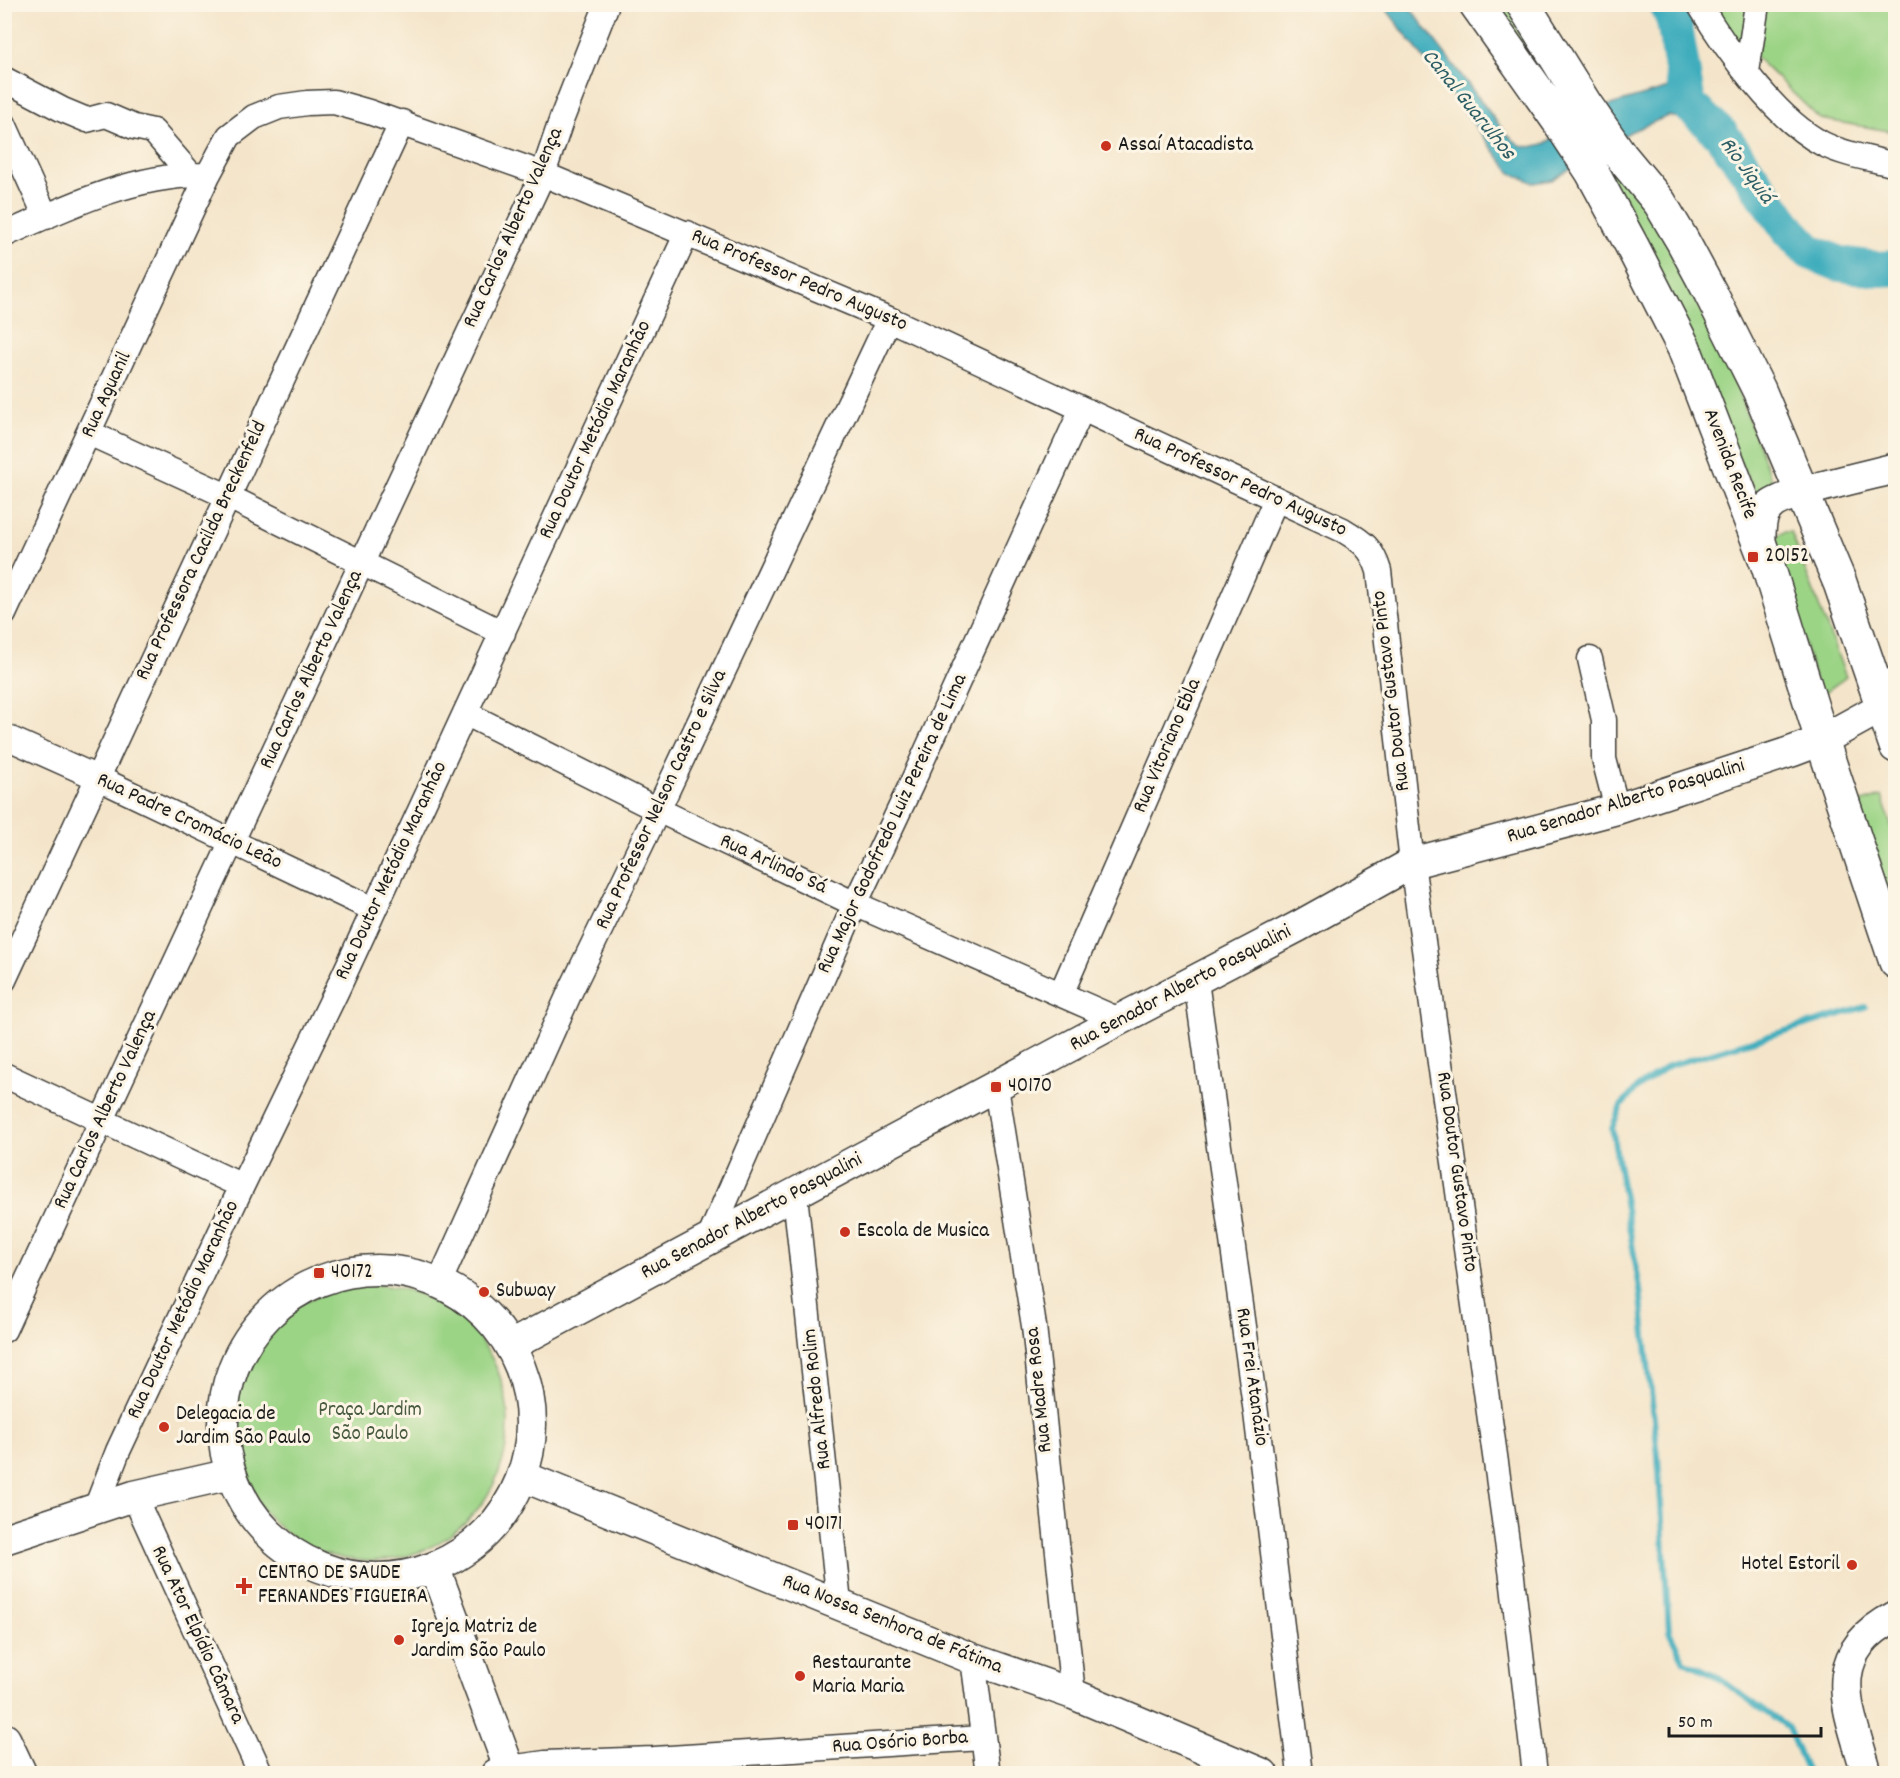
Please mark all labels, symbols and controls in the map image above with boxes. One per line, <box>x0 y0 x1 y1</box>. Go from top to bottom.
water label: Canal Guarulhos <box>1414 43 1523 168</box>
street label: Rua Carlos Alberto Valença <box>456 122 572 333</box>
place label: Assaí Atacadista <box>1118 131 1254 161</box>
water label: Rio Jiquiá <box>1711 131 1782 212</box>
marker: Assaí Atacadista <box>1099 139 1113 153</box>
street label: Rua Professor Pedro Augusto <box>686 222 912 340</box>
street label: Rua Doutor Metódio Maranhão <box>532 316 660 544</box>
street label: Rua Aguanil <box>74 347 140 443</box>
street label: Avenida Recife <box>1694 405 1764 523</box>
street label: Rua Professora Cacilda Breckenfeld <box>129 416 275 686</box>
street label: Rua Professor Pedro Augusto <box>1128 420 1352 546</box>
place label: 20152 <box>1765 542 1809 572</box>
marker: 20152 <box>1746 550 1760 564</box>
street label: Rua Carlos Alberto Valença <box>253 564 372 775</box>
street label: Rua Doutor Gustavo Pinto <box>1365 589 1419 793</box>
street label: Rua Professor Nelson Castro e Silva <box>588 664 736 935</box>
street label: Rua Major Godofredo Luiz Pereira de Lima <box>810 668 976 979</box>
street label: Rua Vitoriano Ebla <box>1126 673 1210 818</box>
street label: Rua Senador Alberto Pasqualini <box>1503 751 1749 852</box>
street label: Rua Doutor Metódio Maranhão <box>328 757 456 985</box>
street label: Rua Padre Cromácio Leão <box>91 766 287 878</box>
street label: Rua Arlindo Sá <box>714 827 832 903</box>
street label: Rua Senador Alberto Pasqualini <box>1065 918 1297 1060</box>
street label: Rua Carlos Alberto Valença <box>47 1004 166 1215</box>
street label: Rua Doutor Gustavo Pinto <box>1427 1070 1485 1274</box>
place label: 40170 <box>1008 1072 1052 1102</box>
marker: 40170 <box>989 1080 1003 1094</box>
street label: Rua Senador Alberto Pasqualini <box>636 1146 868 1288</box>
street label: Rua Doutor Metódio Maranhão <box>120 1196 248 1424</box>
place label: Escola de Musica <box>857 1217 990 1247</box>
marker: Escola de Musica <box>838 1225 852 1239</box>
place label: 40172 <box>331 1258 373 1288</box>
marker: 40172 <box>312 1266 326 1280</box>
place label: Subway <box>496 1277 556 1307</box>
marker: Subway <box>477 1285 491 1299</box>
street label: Rua Frei Atanázio <box>1226 1306 1276 1448</box>
street label: Rua Madre Rosa <box>1018 1325 1062 1454</box>
street label: Rua Alfredo Rolim <box>796 1327 840 1471</box>
park label: Praça Jardim São Paulo <box>318 1396 422 1450</box>
place label: Delegacia de Jardim São Paulo <box>176 1400 311 1454</box>
marker: Delegacia de Jardim São Paulo <box>157 1420 171 1434</box>
place label: 40171 <box>805 1510 842 1540</box>
marker: 40171 <box>786 1518 800 1532</box>
street label: Rua Ator Elpídio Câmara <box>142 1541 252 1730</box>
place label: Hotel Estoril <box>1741 1550 1840 1580</box>
marker: Hotel Estoril <box>1845 1558 1859 1572</box>
place label: CENTRO DE SAUDE FERNANDES FIGUEIRA <box>258 1559 428 1613</box>
street label: Rua Nossa Senhora de Fátima <box>777 1567 1008 1683</box>
marker: CENTRO DE SAUDE FERNANDES FIGUEIRA <box>235 1577 253 1595</box>
place label: Igreja Matriz de Jardim São Paulo <box>411 1613 546 1667</box>
marker: Igreja Matriz de Jardim São Paulo <box>392 1633 406 1647</box>
place label: Restaurante Maria Maria <box>812 1649 911 1703</box>
marker: Restaurante Maria Maria <box>793 1669 807 1683</box>
scale bar <box>1669 1700 1820 1738</box>
text: 50 m <box>1678 1711 1713 1736</box>
street label: Rua Osório Borba <box>831 1723 970 1763</box>

